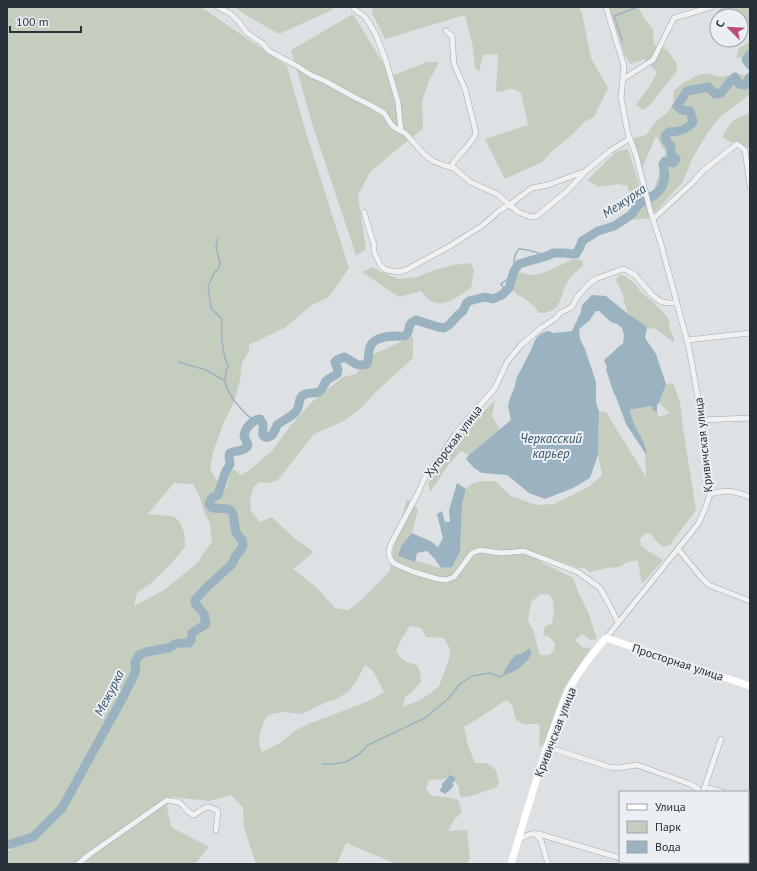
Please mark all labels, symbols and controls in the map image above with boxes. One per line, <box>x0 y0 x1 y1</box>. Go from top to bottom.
scale bar <box>10 8 81 34</box>
north arrow <box>709 8 749 48</box>
text: 100 m <box>16 14 49 29</box>
text: С <box>712 18 728 30</box>
water label: Межурка <box>599 180 650 222</box>
street label: Кривичская улица <box>691 397 715 493</box>
street label: Хуторская улица <box>421 402 485 480</box>
water label: Черкасский карьер <box>520 430 582 462</box>
street label: Просторная улица <box>630 640 726 684</box>
water label: Межурка <box>90 667 128 719</box>
street label: Кривичская улица <box>531 685 579 779</box>
legend <box>619 791 749 863</box>
text: Улица <box>655 799 686 814</box>
text: Парк <box>655 819 681 834</box>
text: Вода <box>655 839 681 854</box>

